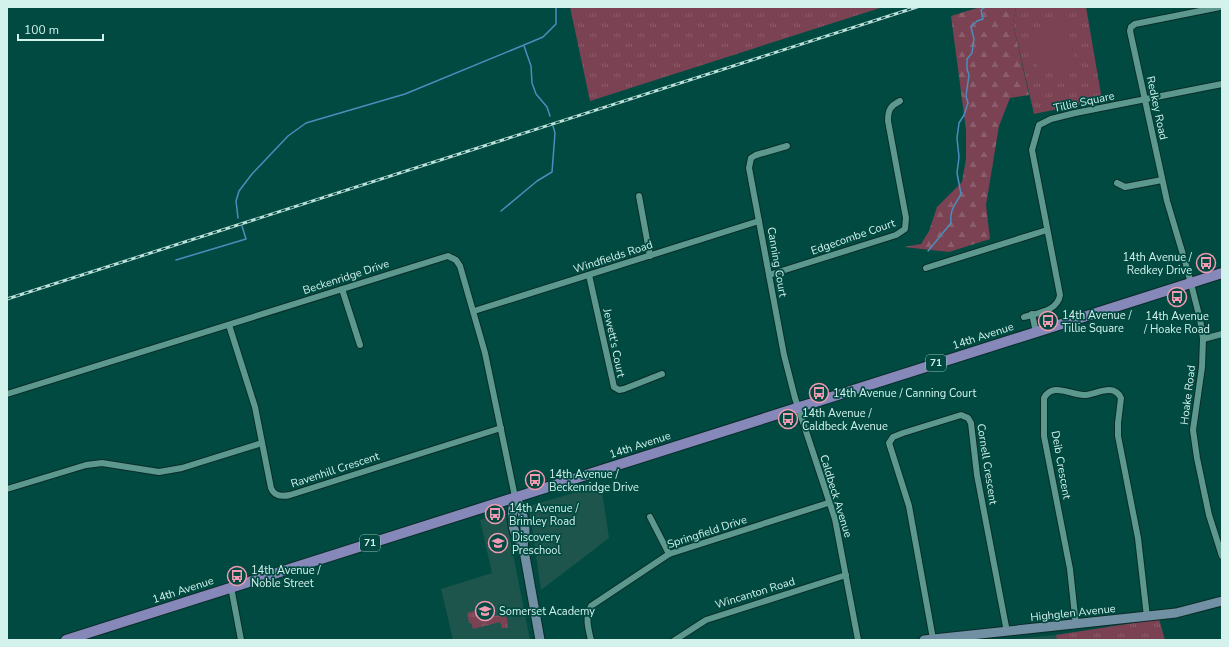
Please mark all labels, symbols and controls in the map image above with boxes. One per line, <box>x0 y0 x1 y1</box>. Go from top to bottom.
scale bar <box>18 16 103 42</box>
text: 100 m <box>24 22 59 38</box>
street label: Redkey Road <box>1143 75 1171 141</box>
street label: Tillie Square <box>1052 88 1116 116</box>
street label: Edgecombe Court <box>809 216 897 258</box>
street label: Canning Court <box>763 226 791 298</box>
street label: Windfields Road <box>571 237 655 277</box>
place label: 14th Avenue / Redkey Drive <box>1122 250 1193 278</box>
bus stop icon: 14th Avenue / Redkey Drive <box>1195 252 1217 274</box>
street label: Beckenridge Drive <box>301 256 391 298</box>
bus stop icon: 14th Avenue / Hoake Road <box>1166 286 1188 308</box>
street label: Jewett's Court <box>599 306 629 379</box>
place label: 14th Avenue / Tillie Square <box>1062 308 1132 336</box>
place label: 14th Avenue / Hoake Road <box>1143 309 1210 337</box>
bus stop icon: 14th Avenue / Tillie Square <box>1037 310 1059 332</box>
street label: 14th Avenue <box>950 319 1016 353</box>
road number: 71 <box>926 355 946 371</box>
street label: Hoake Road <box>1177 364 1199 426</box>
bus stop icon: 14th Avenue / Canning Court <box>808 382 830 404</box>
place label: 14th Avenue / Canning Court <box>833 386 976 401</box>
place label: 14th Avenue / Caldbeck Avenue <box>802 406 888 434</box>
bus stop icon: 14th Avenue / Caldbeck Avenue <box>777 408 799 430</box>
street label: Cornell Crescent <box>973 422 1001 506</box>
street label: 14th Avenue <box>607 428 673 462</box>
street label: Deib Crescent <box>1048 430 1074 500</box>
street label: Ravenhill Crescent <box>289 449 381 491</box>
street label: Caldbeck Avenue <box>816 453 856 539</box>
place label: 14th Avenue / Beckenridge Drive <box>549 467 639 495</box>
bus stop icon: 14th Avenue / Beckenridge Drive <box>524 469 546 491</box>
place label: 14th Avenue / Brimley Road <box>509 501 579 529</box>
bus stop icon: 14th Avenue / Brimley Road <box>484 503 506 525</box>
street label: Springfield Drive <box>665 512 749 552</box>
place label: Discovery Preschool <box>512 530 561 558</box>
school or university icon: Discovery Preschool <box>487 532 509 554</box>
road number: 71 <box>360 535 380 551</box>
place label: 14th Avenue / Noble Street <box>251 563 321 591</box>
bus stop icon: 14th Avenue / Noble Street <box>226 565 248 587</box>
street label: 14th Avenue <box>150 573 216 607</box>
street label: Wincanton Road <box>713 574 797 612</box>
school or university icon: Somerset Academy <box>474 600 496 622</box>
street label: Highglen Avenue <box>1030 601 1117 625</box>
place label: Somerset Academy <box>499 604 595 619</box>

